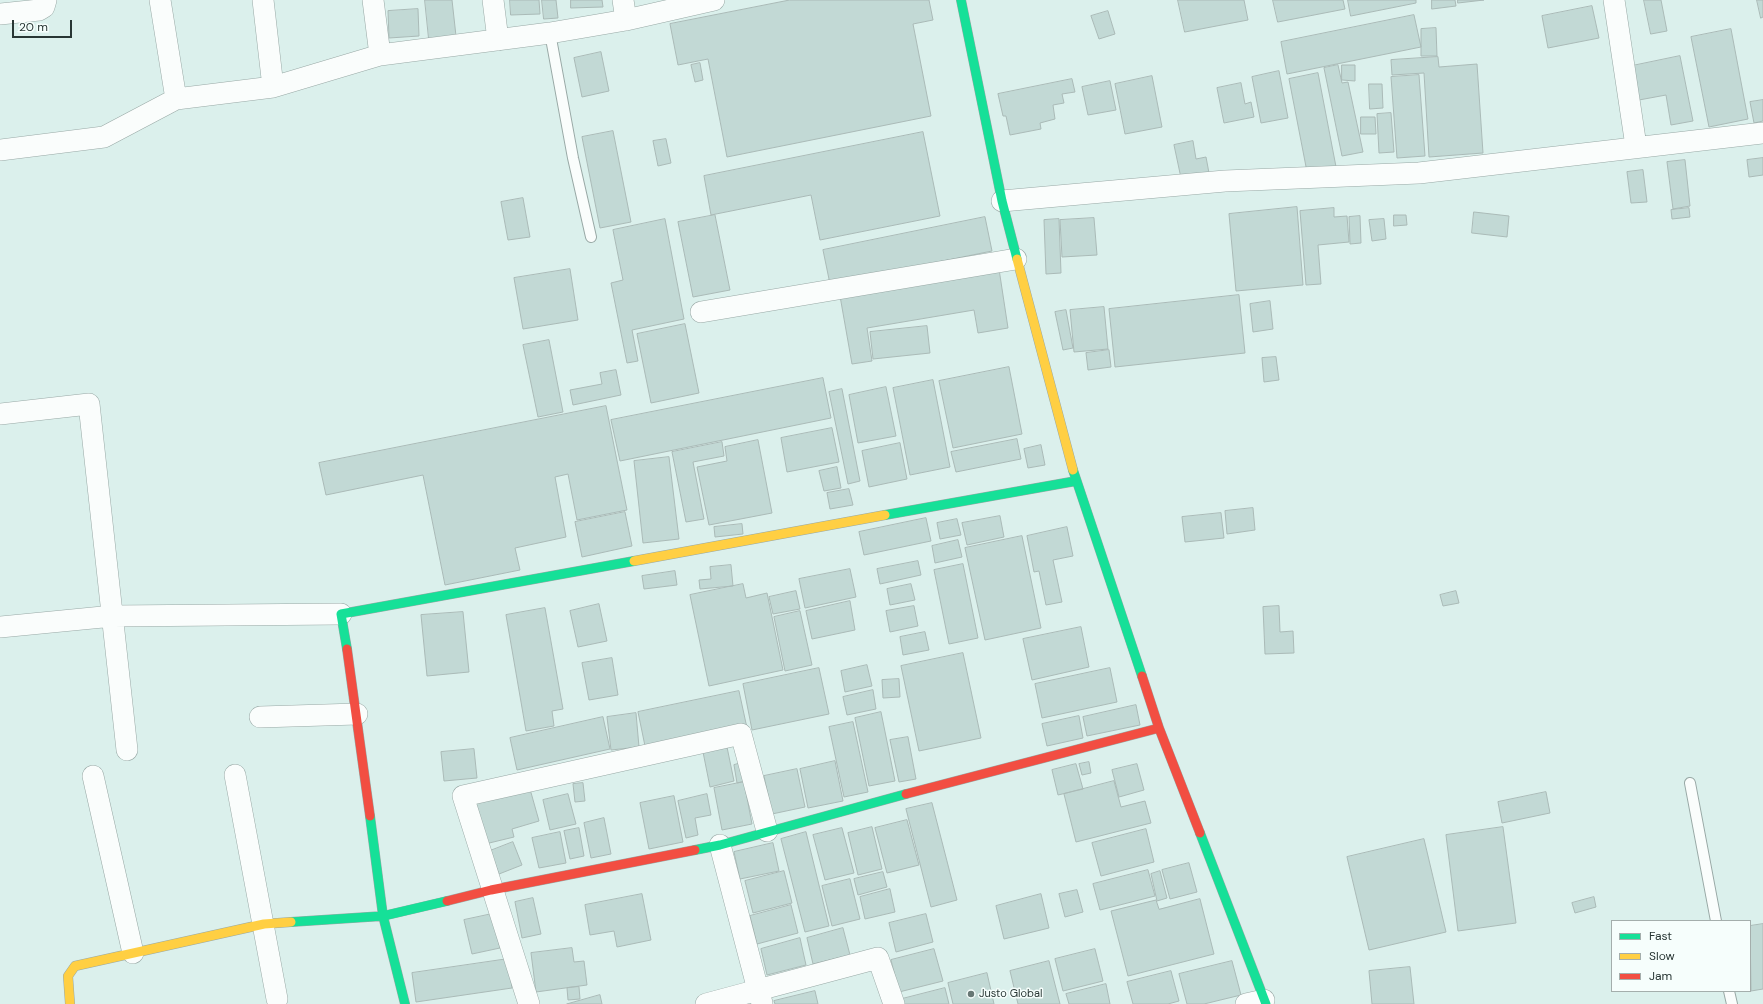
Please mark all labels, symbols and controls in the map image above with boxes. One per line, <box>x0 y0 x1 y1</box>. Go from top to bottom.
scale bar <box>14 12 74 38</box>
text: 20 m <box>19 19 48 35</box>
legend <box>1611 920 1751 992</box>
text: Fast <box>1649 928 1672 944</box>
text: Slow <box>1649 948 1675 964</box>
text: Jam <box>1649 968 1672 984</box>
place label: Justo Global <box>979 987 1042 1001</box>
marker: Justo Global <box>966 989 976 999</box>

